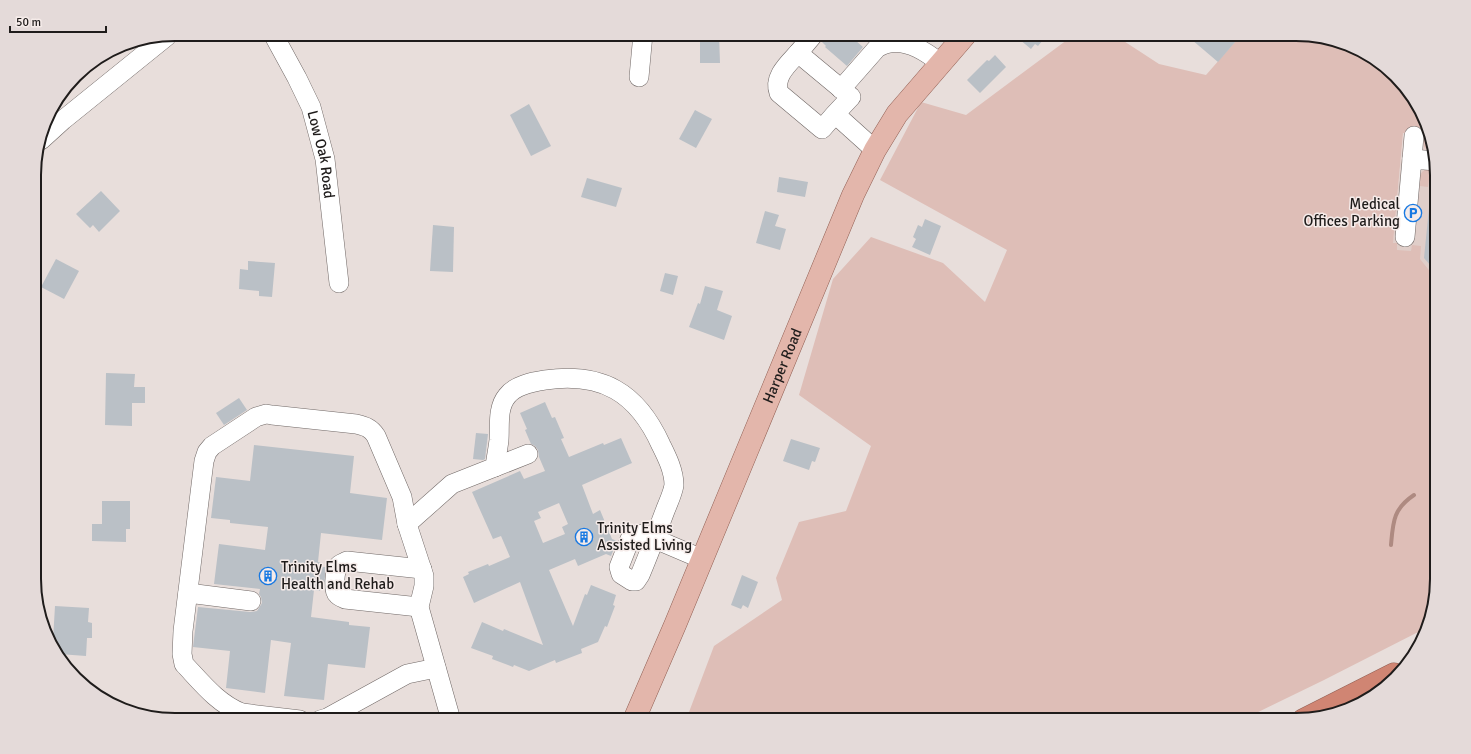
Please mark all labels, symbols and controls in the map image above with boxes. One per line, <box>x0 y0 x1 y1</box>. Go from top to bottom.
scale bar <box>10 8 106 34</box>
text: 50 m <box>16 15 41 30</box>
street label: Low Oak Road <box>303 108 338 199</box>
place label: Medical Offices Parking <box>1304 195 1400 230</box>
parking icon: Medical Offices Parking <box>1403 203 1423 223</box>
street label: Harper Road <box>759 325 806 406</box>
place label: Trinity Elms Assisted Living <box>597 519 692 554</box>
building icon: Trinity Elms Assisted Living <box>574 527 594 547</box>
place label: Trinity Elms Health and Rehab <box>281 558 394 593</box>
building icon: Trinity Elms Health and Rehab <box>258 566 278 586</box>

